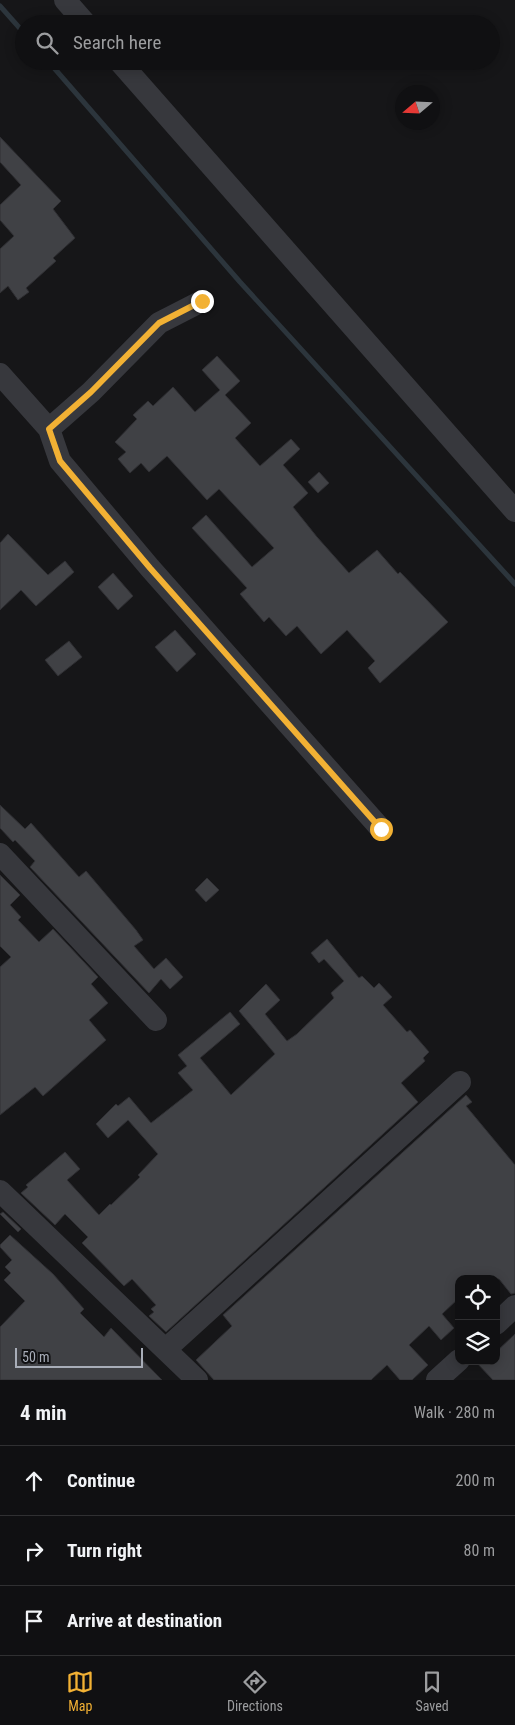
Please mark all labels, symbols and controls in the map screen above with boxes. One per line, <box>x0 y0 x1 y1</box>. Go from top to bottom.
search box <box>15 15 500 70</box>
icon: search <box>33 29 61 57</box>
text: Search here <box>73 31 161 54</box>
north arrow <box>395 85 440 130</box>
route end <box>191 290 214 313</box>
route start <box>370 818 393 841</box>
map controls <box>455 1275 500 1365</box>
button: locate <box>455 1275 500 1320</box>
button: layers <box>455 1320 500 1365</box>
scale bar <box>15 1345 142 1368</box>
text: 50 m <box>22 1349 50 1365</box>
text: 4 min <box>20 1401 67 1425</box>
text: Walk · 280 m <box>414 1403 495 1422</box>
icon: ahead <box>20 1467 48 1495</box>
text: Continue <box>67 1469 135 1492</box>
text: 200 m <box>456 1471 495 1490</box>
icon: right <box>20 1537 48 1565</box>
text: Turn right <box>67 1539 142 1562</box>
text: 80 m <box>463 1541 495 1560</box>
icon: arrive <box>20 1607 48 1635</box>
text: Arrive at destination <box>67 1609 222 1632</box>
tab: Map <box>66 1668 94 1714</box>
tab: Directions <box>227 1668 283 1714</box>
tab: Saved <box>415 1668 449 1714</box>

